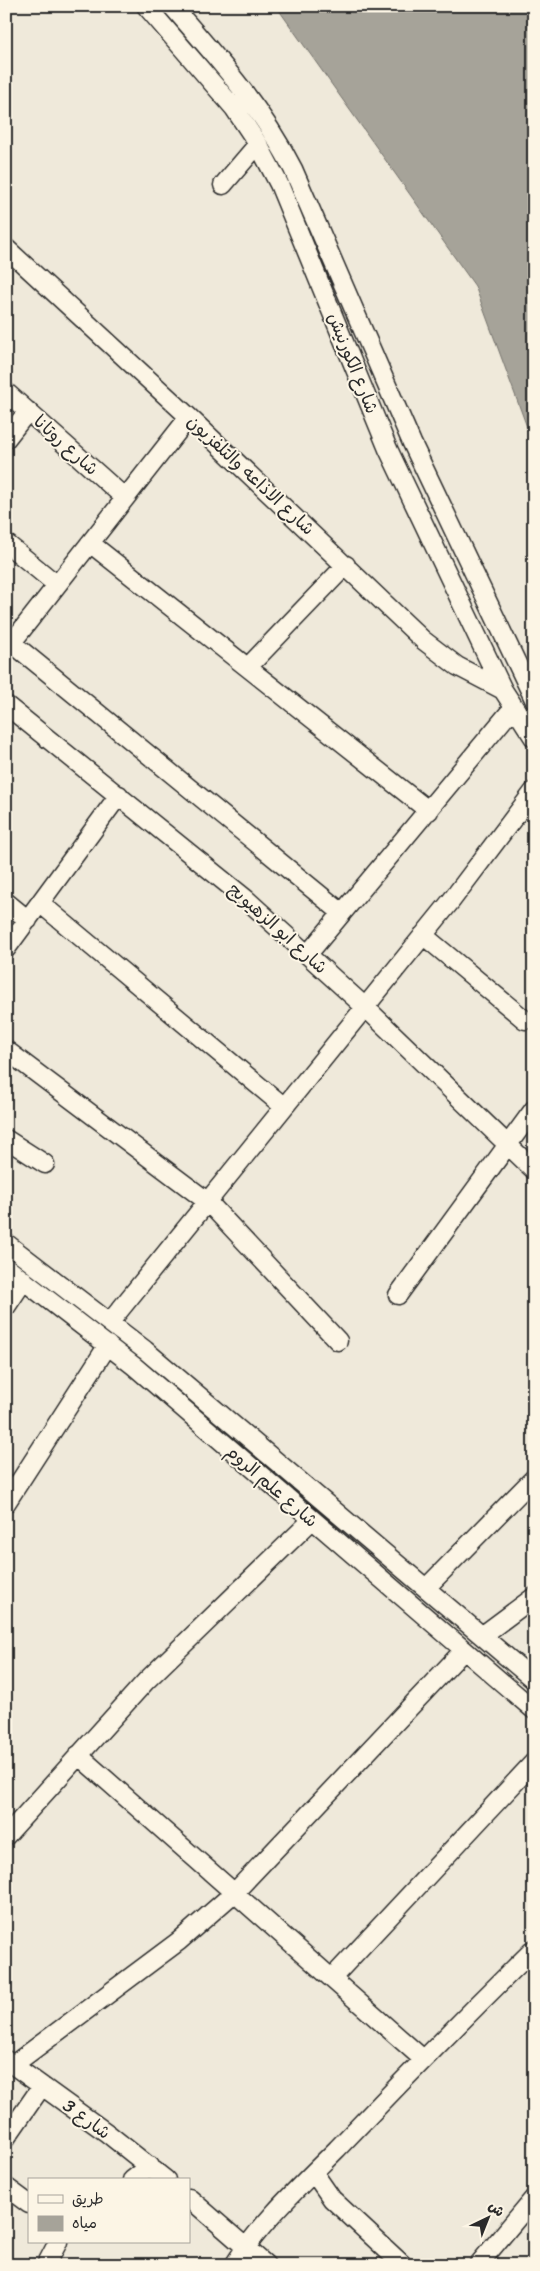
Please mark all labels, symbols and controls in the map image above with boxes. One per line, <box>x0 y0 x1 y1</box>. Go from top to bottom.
street label: شارع الكورنيش <box>318 307 388 419</box>
street label: شارع روتانا <box>26 406 106 484</box>
street label: شارع الاذاعه والتلفزيون <box>179 407 323 543</box>
street label: شارع ابو الزهيويج <box>221 874 335 982</box>
street label: شارع علم الروم <box>218 1436 326 1536</box>
street label: شارع 3 <box>56 2090 118 2148</box>
legend <box>28 2178 190 2244</box>
text: طريق <box>72 2186 104 2212</box>
north arrow <box>462 2194 512 2244</box>
text: ش <box>482 2194 511 2223</box>
text: مياه <box>72 2210 97 2236</box>

